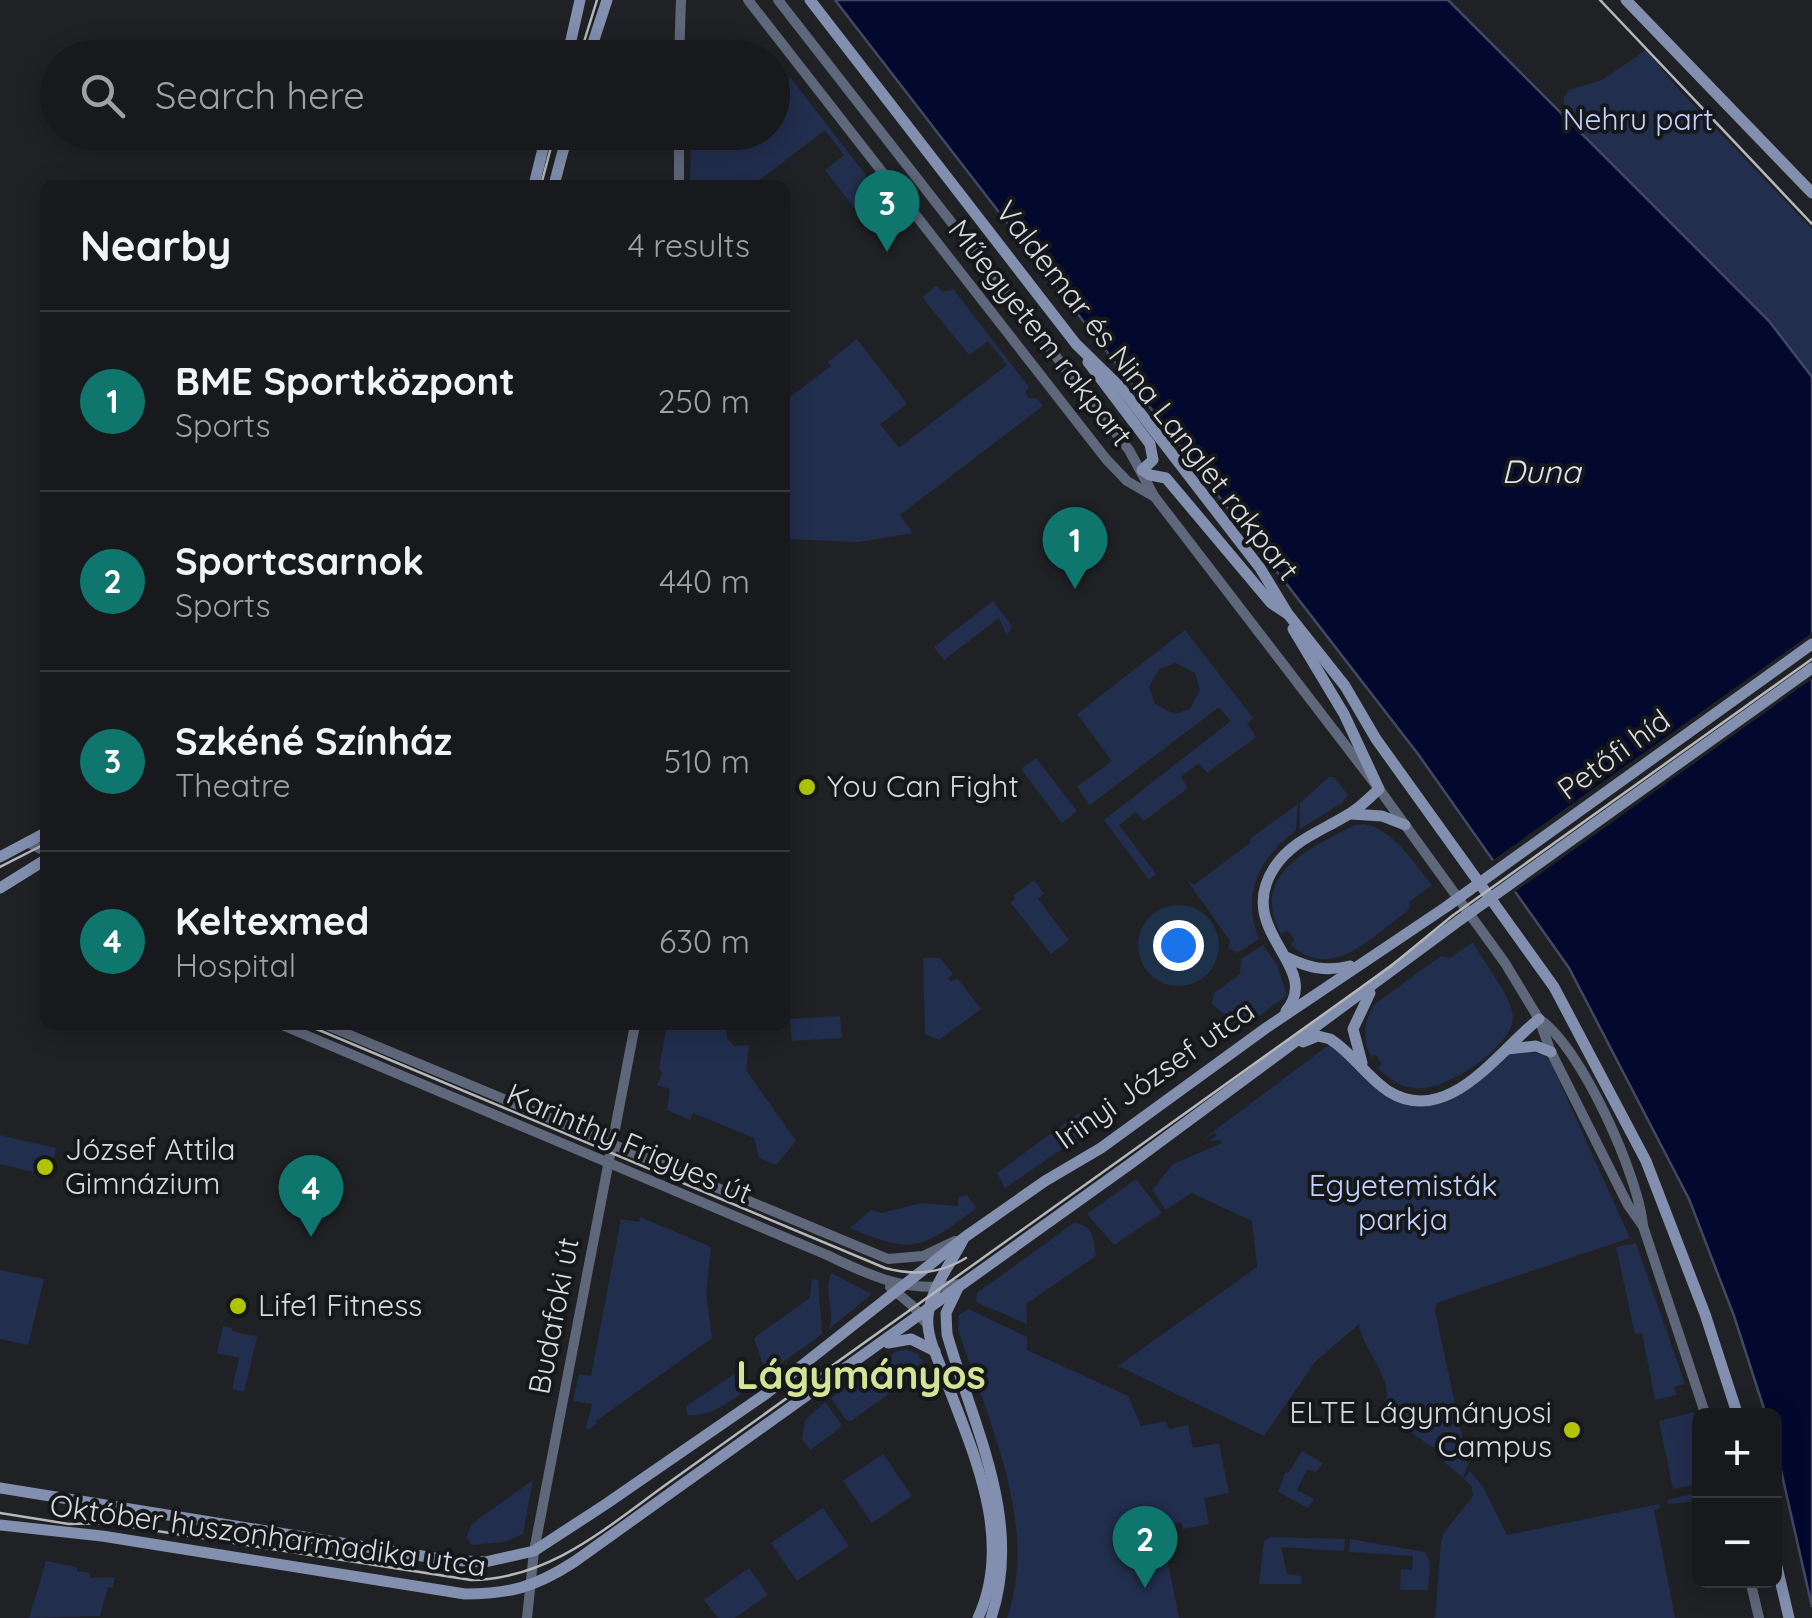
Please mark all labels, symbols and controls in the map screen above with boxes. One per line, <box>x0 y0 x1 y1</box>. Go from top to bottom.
search box <box>40 40 790 150</box>
icon: search <box>75 68 130 123</box>
text: Search here <box>155 71 365 119</box>
park label: Nehru part <box>1563 100 1713 138</box>
pin: 3 <box>854 170 920 252</box>
street label: Valdemar és Nina Langlet rakpart <box>988 193 1308 588</box>
street label: Műegyetem rakpart <box>940 211 1141 453</box>
text: Nearby <box>80 219 231 272</box>
text: 4 results <box>628 225 750 265</box>
text: BME Sportközpont <box>175 357 515 405</box>
text: 1 <box>106 381 119 421</box>
text: 250 m <box>658 381 750 421</box>
text: Sports <box>175 405 271 445</box>
water label: Duna <box>1501 451 1582 491</box>
pin: 1 <box>1042 506 1108 589</box>
text: Sportcsarnok <box>175 537 424 585</box>
text: 2 <box>103 561 122 601</box>
text: 440 m <box>659 561 750 601</box>
text: Sports <box>175 585 271 625</box>
street label: Petőfi híd <box>1550 701 1677 808</box>
text: Szkéné Színház <box>175 717 452 765</box>
text: 3 <box>104 741 121 781</box>
text: 510 m <box>664 741 750 781</box>
text: Theatre <box>175 765 291 805</box>
place label: You Can Fight <box>827 767 1019 805</box>
marker: You Can Fight <box>796 776 818 798</box>
text: Keltexmed <box>175 897 369 945</box>
your location <box>1153 920 1204 971</box>
text: 4 <box>103 921 122 961</box>
text: 630 m <box>659 921 750 961</box>
text: Hospital <box>175 945 296 985</box>
street label: Irinyi József utca <box>1047 991 1261 1157</box>
street label: Karinthy Frigyes út <box>501 1074 758 1212</box>
place label: József Attila Gimnázium <box>65 1130 235 1202</box>
pin: 4 <box>278 1154 344 1237</box>
marker: József Attila Gimnázium <box>34 1156 56 1178</box>
park label: Egyetemisták parkja <box>1309 1166 1497 1238</box>
street label: Budafoki út <box>519 1234 587 1397</box>
place label: Life1 Fitness <box>258 1286 422 1324</box>
marker: Life1 Fitness <box>227 1295 249 1317</box>
district label: Lágymányos <box>736 1349 986 1399</box>
place label: ELTE Lágymányosi Campus <box>1289 1393 1552 1465</box>
map controls <box>1692 1408 1782 1588</box>
button: + <box>1692 1408 1782 1498</box>
marker: ELTE Lágymányosi Campus <box>1561 1419 1583 1441</box>
street label: Október huszonharmadika utca <box>48 1486 489 1584</box>
button: − <box>1692 1498 1782 1588</box>
pin: 2 <box>1112 1506 1178 1588</box>

